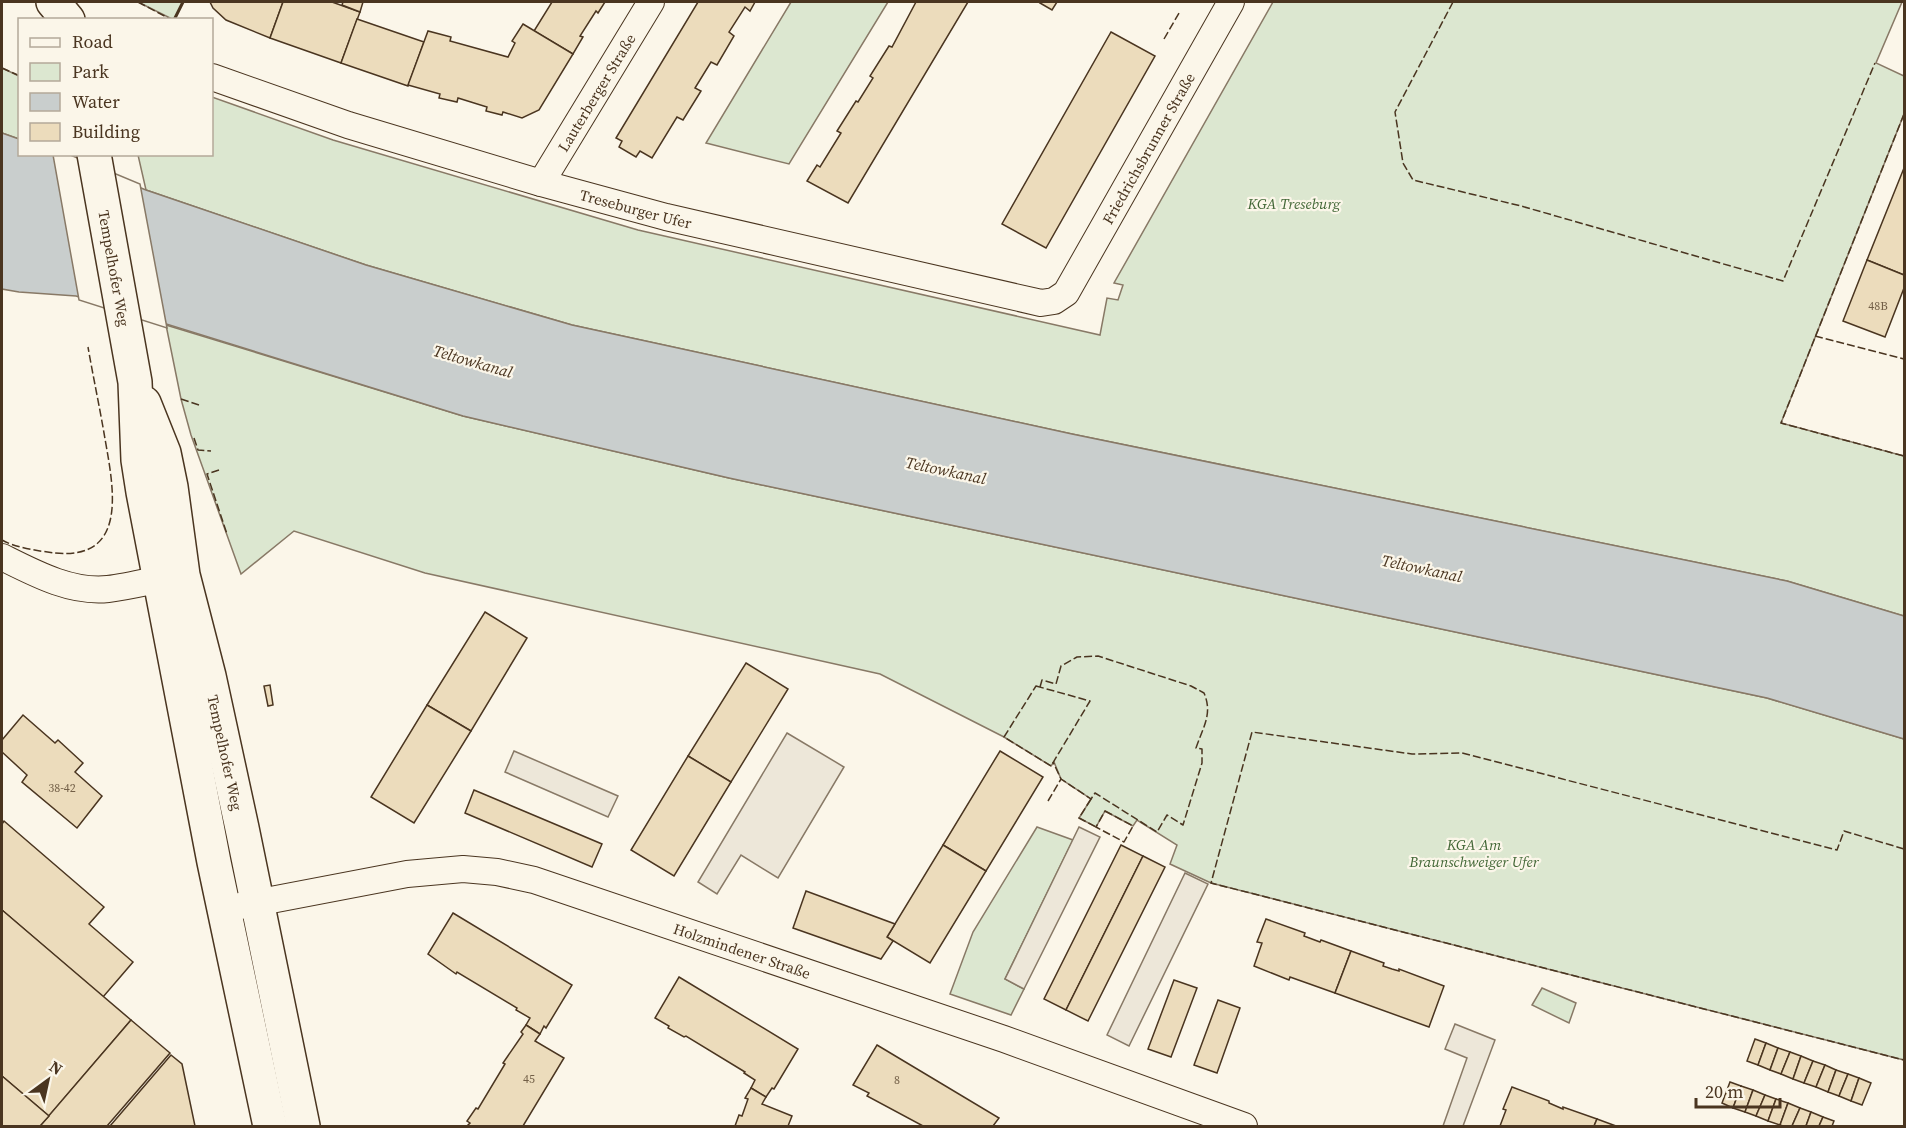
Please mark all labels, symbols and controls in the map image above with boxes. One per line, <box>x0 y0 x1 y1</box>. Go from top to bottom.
legend <box>18 18 213 156</box>
text: Road <box>72 29 113 54</box>
street label: Lauterberger Straße <box>552 29 640 155</box>
text: Park <box>72 59 109 84</box>
street label: Friedrichsbrunner Straße <box>1097 68 1200 228</box>
text: Water <box>72 89 120 114</box>
text: Building <box>72 119 140 144</box>
street label: Treseburger Ufer <box>578 184 694 233</box>
park label: KGA Treseburg <box>1247 193 1341 214</box>
street label: Tempelhofer Weg <box>94 208 135 328</box>
house number: 48B <box>1868 298 1888 314</box>
water label: Teltowkanal <box>431 339 516 383</box>
water label: Teltowkanal <box>904 451 989 489</box>
water label: Teltowkanal <box>1380 549 1465 587</box>
street label: Tempelhofer Weg <box>203 693 248 813</box>
house number: 38-42 <box>48 780 76 796</box>
park label: KGA Am Braunschweiger Ufer <box>1408 834 1540 872</box>
street label: Holzmindener Straße <box>671 917 814 983</box>
north arrow <box>18 1050 78 1110</box>
text: N <box>45 1055 67 1080</box>
house number: 45 <box>523 1071 535 1087</box>
scale bar <box>1696 1071 1780 1109</box>
house number: 8 <box>894 1072 900 1088</box>
text: 20 m <box>1705 1079 1743 1104</box>

